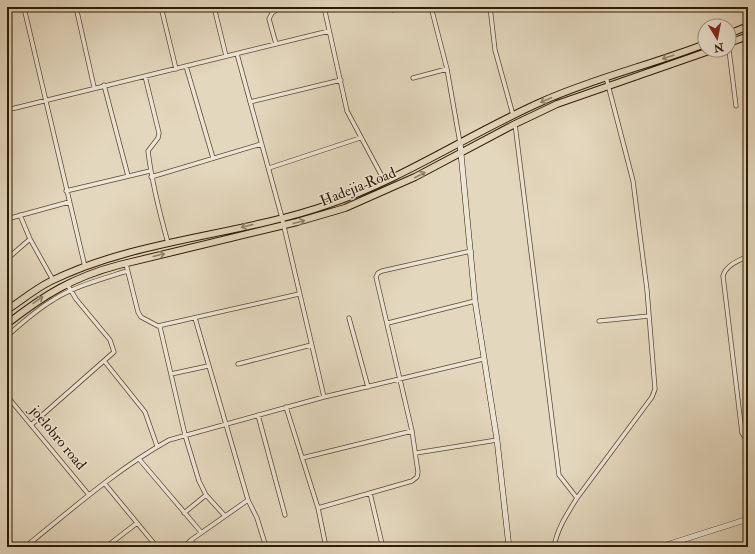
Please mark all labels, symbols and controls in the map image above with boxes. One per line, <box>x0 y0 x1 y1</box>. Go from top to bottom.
north arrow <box>697 18 737 58</box>
text: N <box>712 40 726 55</box>
one-way arrow <box>662 54 675 61</box>
one-way arrow <box>540 97 552 104</box>
street label: Hadejia Road <box>317 163 399 211</box>
one-way arrow <box>414 170 426 178</box>
one-way arrow <box>292 218 305 225</box>
one-way arrow <box>241 223 254 231</box>
one-way arrow <box>152 251 165 259</box>
one-way arrow <box>32 296 43 304</box>
street label: joelobro road <box>24 400 91 474</box>

